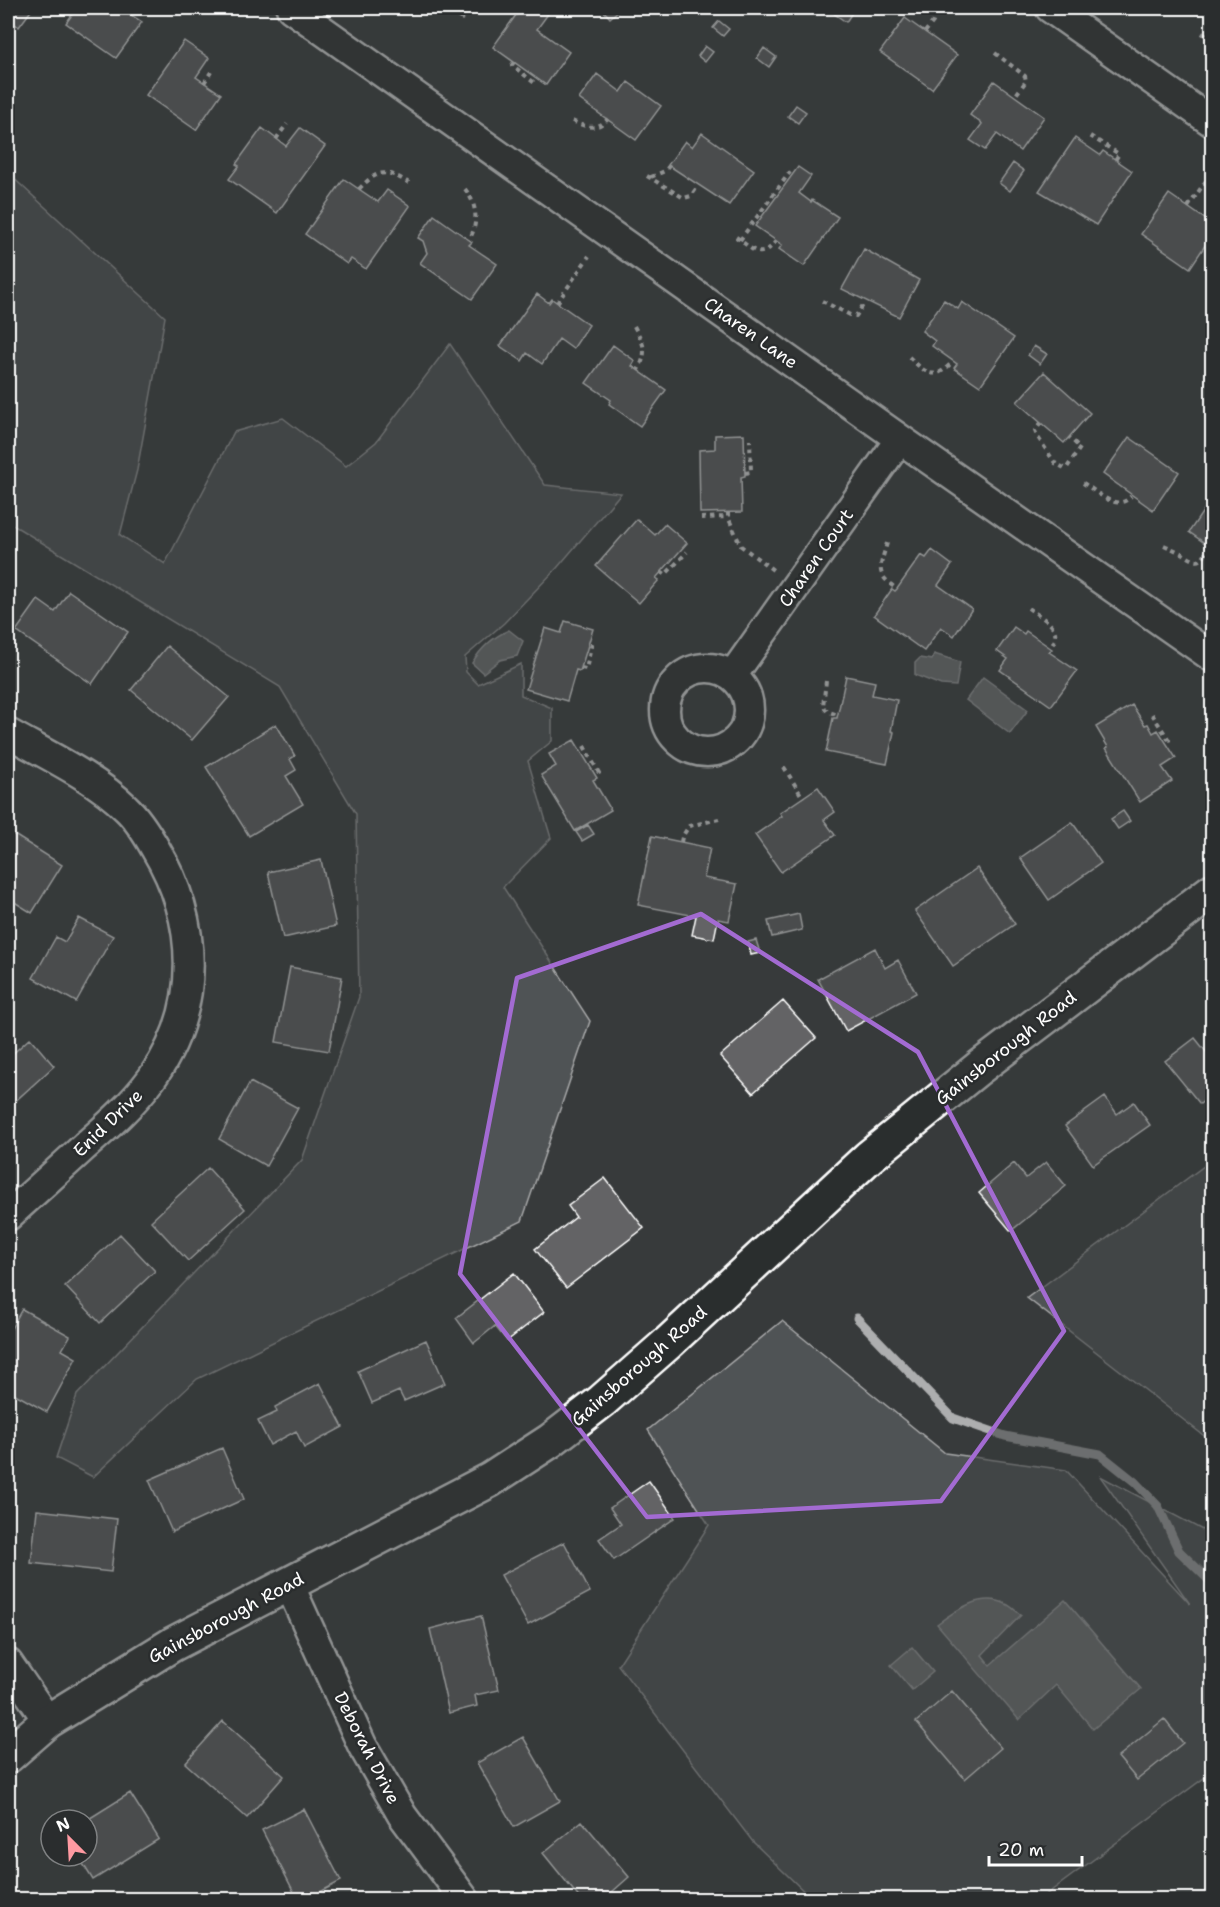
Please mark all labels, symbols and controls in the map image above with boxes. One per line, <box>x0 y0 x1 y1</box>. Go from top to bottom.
street label: Charen Lane <box>699 292 803 374</box>
street label: Charen Court <box>773 504 859 612</box>
street label: Gainsborough Road <box>931 985 1081 1111</box>
street label: Enid Drive <box>68 1084 148 1162</box>
street label: Gainsborough Road <box>566 1300 712 1432</box>
street label: Gainsborough Road <box>144 1567 308 1669</box>
street label: Deborah Drive <box>328 1688 406 1808</box>
north arrow <box>39 1808 99 1868</box>
text: N <box>53 1813 73 1837</box>
scale bar <box>989 1829 1082 1867</box>
text: 20 m <box>998 1838 1044 1862</box>

